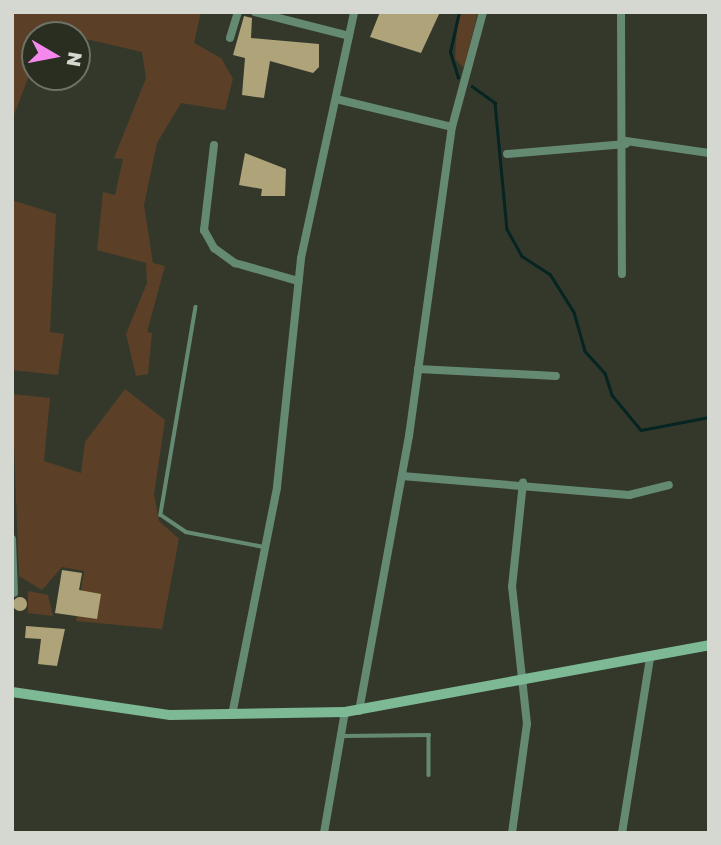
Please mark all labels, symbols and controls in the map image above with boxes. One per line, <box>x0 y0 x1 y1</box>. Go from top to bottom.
north arrow <box>21 21 91 91</box>
text: N <box>63 50 88 68</box>

